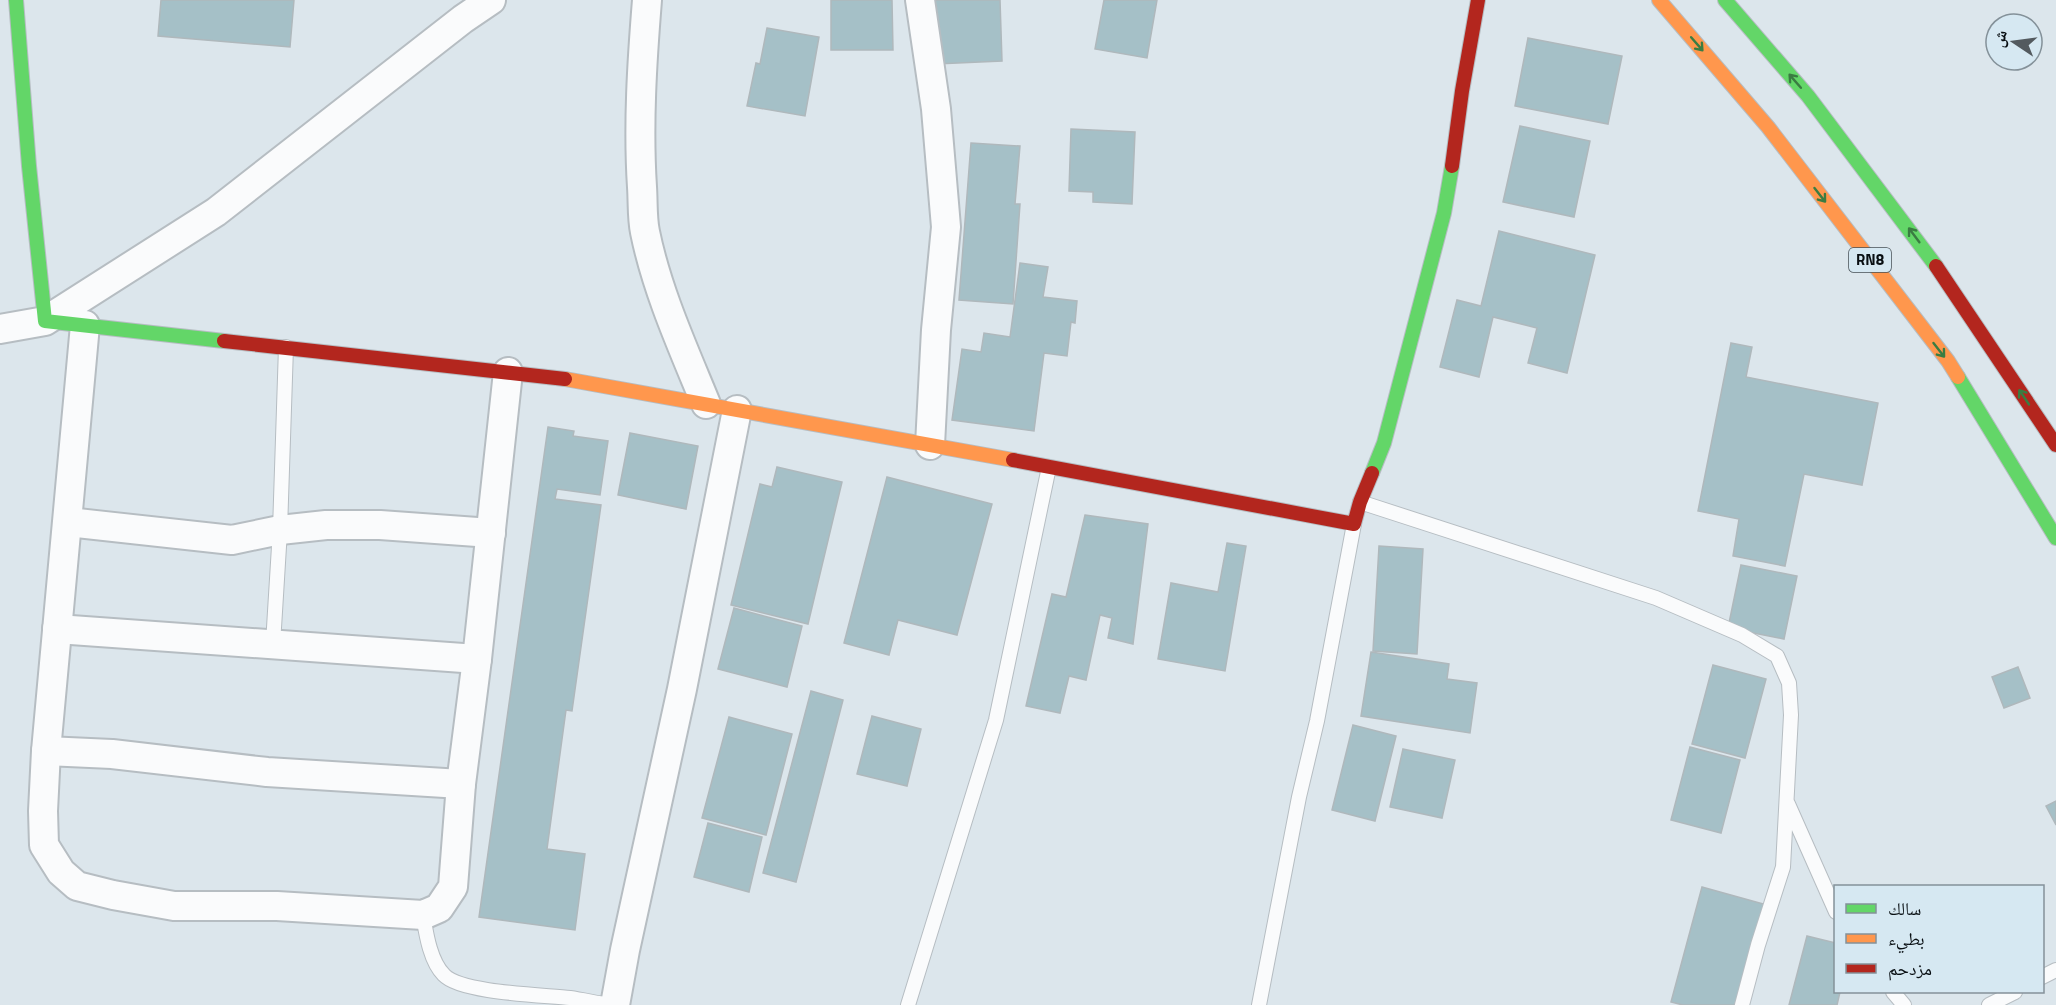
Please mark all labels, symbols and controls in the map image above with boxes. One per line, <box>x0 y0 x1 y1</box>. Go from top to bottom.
north arrow <box>1984 12 2044 72</box>
text: ش <box>1986 28 2013 50</box>
one-way arrow <box>1690 36 1704 51</box>
one-way arrow <box>1788 74 1802 89</box>
one-way arrow <box>1814 187 1827 203</box>
one-way arrow <box>1908 228 1921 244</box>
road number: RN8 <box>1849 248 1891 272</box>
one-way arrow <box>1933 342 1946 358</box>
one-way arrow <box>2017 389 2029 406</box>
legend <box>1834 885 2044 993</box>
text: سالك <box>1888 895 1921 922</box>
text: بطيء <box>1888 925 1925 954</box>
text: مزدحم <box>1888 955 1932 982</box>

